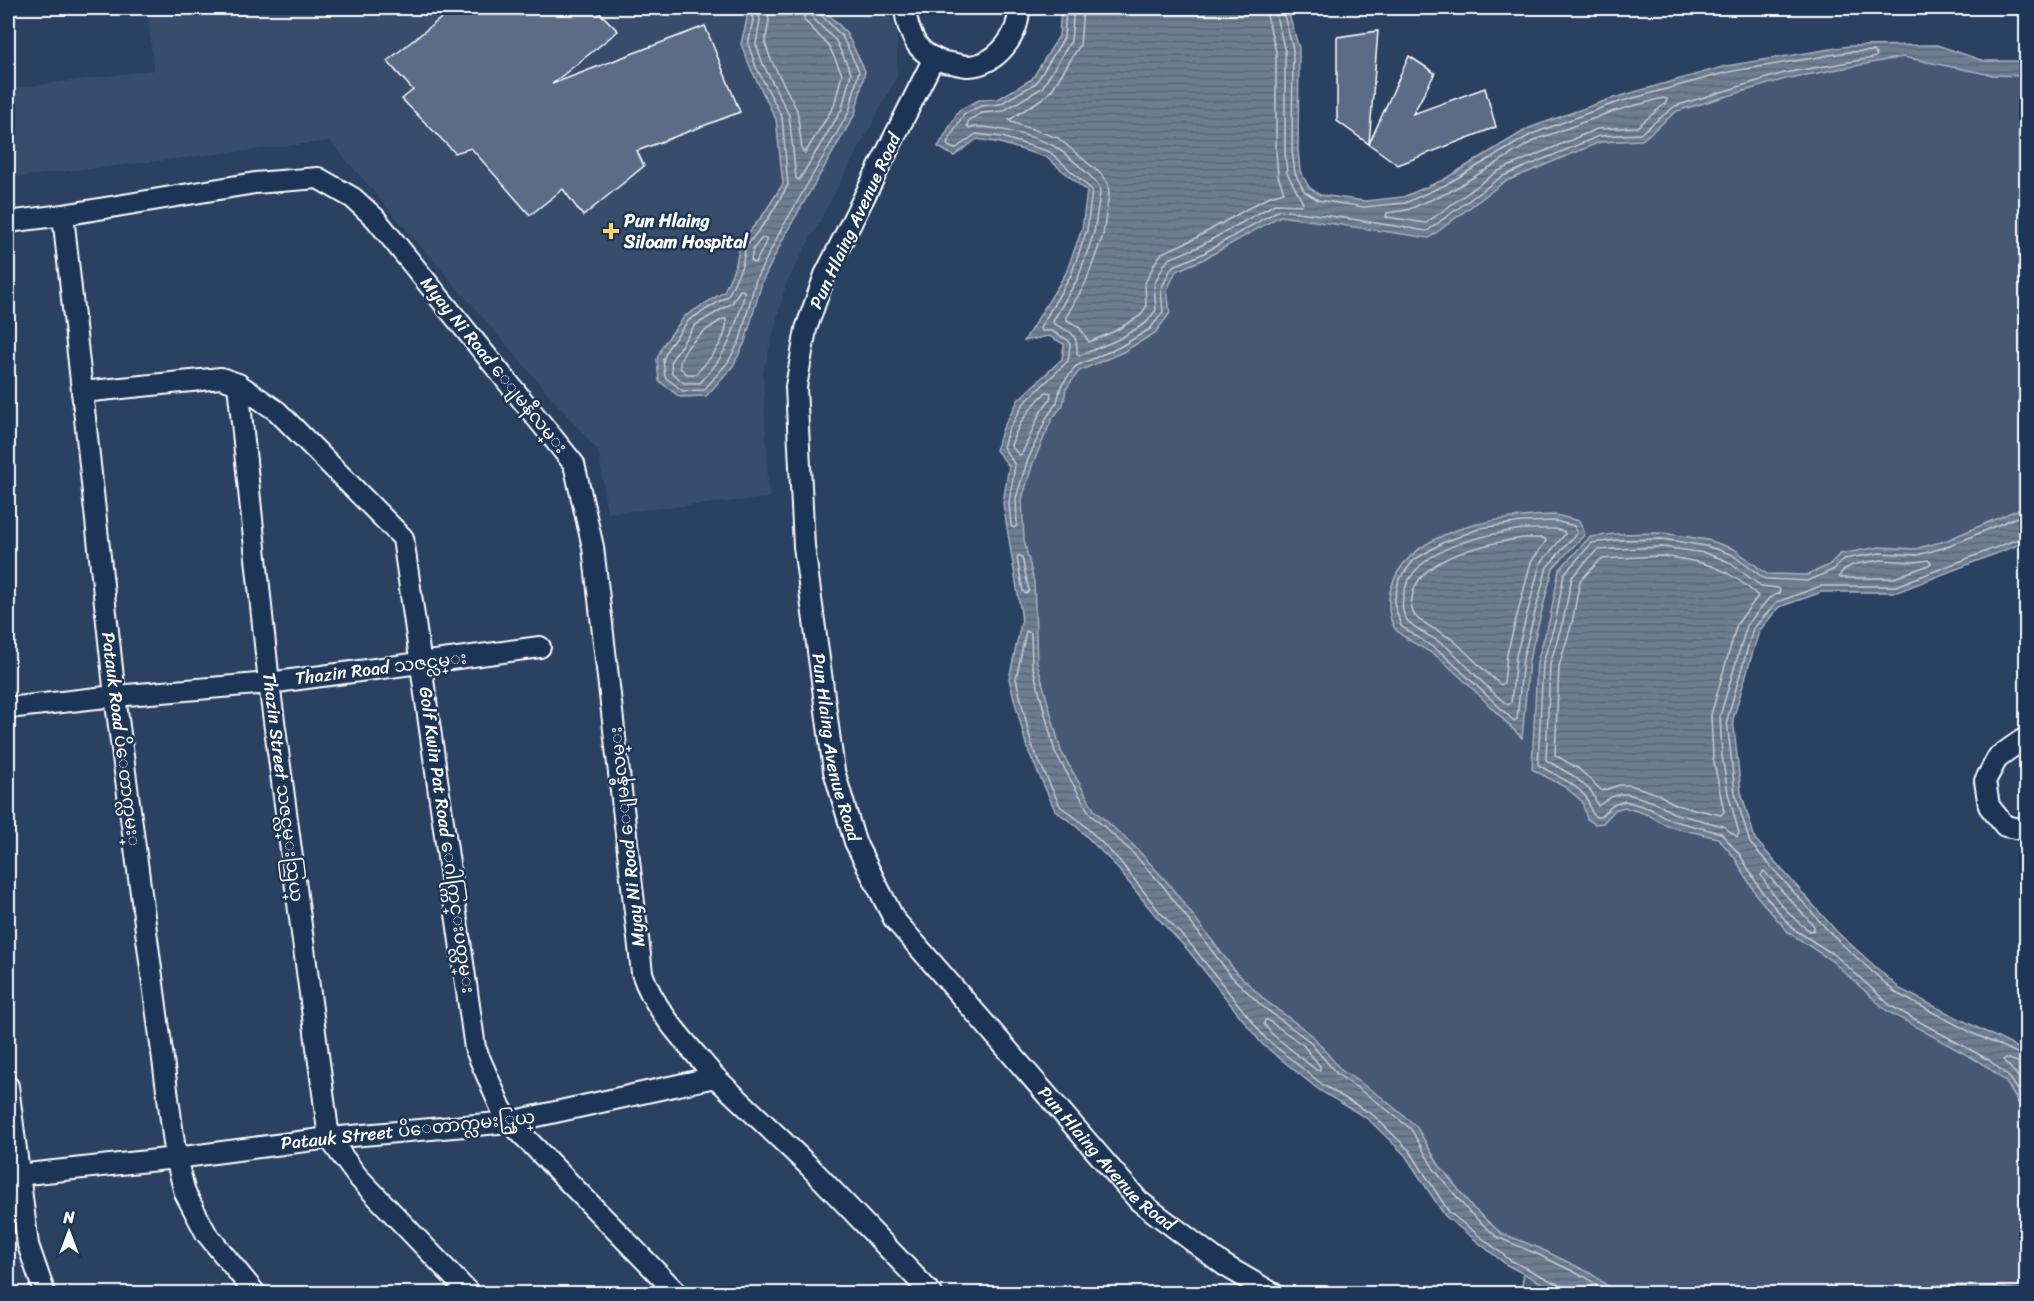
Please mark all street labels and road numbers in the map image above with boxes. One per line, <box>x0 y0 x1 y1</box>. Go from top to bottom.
street label: Pun Hlaing Avenue Road <box>800 126 911 314</box>
street label: Myay Ni Road ေျမနီလမ္း <box>412 269 576 461</box>
street label: Patauk Road ပိေတာက္လမး္ <box>92 630 150 848</box>
street label: Thazin Road သဇင္လမ္း <box>293 642 469 694</box>
street label: Pun Hlaing Avenue Road <box>802 651 870 847</box>
street label: Thazin Street သဇင္လမ္းသြယ္ <box>253 670 313 904</box>
street label: Golf Kwin Pat Road ေဂါက္ကြင္းပတ္လမ္း <box>410 685 484 995</box>
street label: Myay Ni Road ေျမနီလမ္း <box>600 725 654 949</box>
street label: Pun Hlaing Avenue Road <box>1029 1078 1184 1240</box>
street label: Patauk Street ပိေတာက္လမး္သြယ္ <box>279 1101 537 1159</box>

